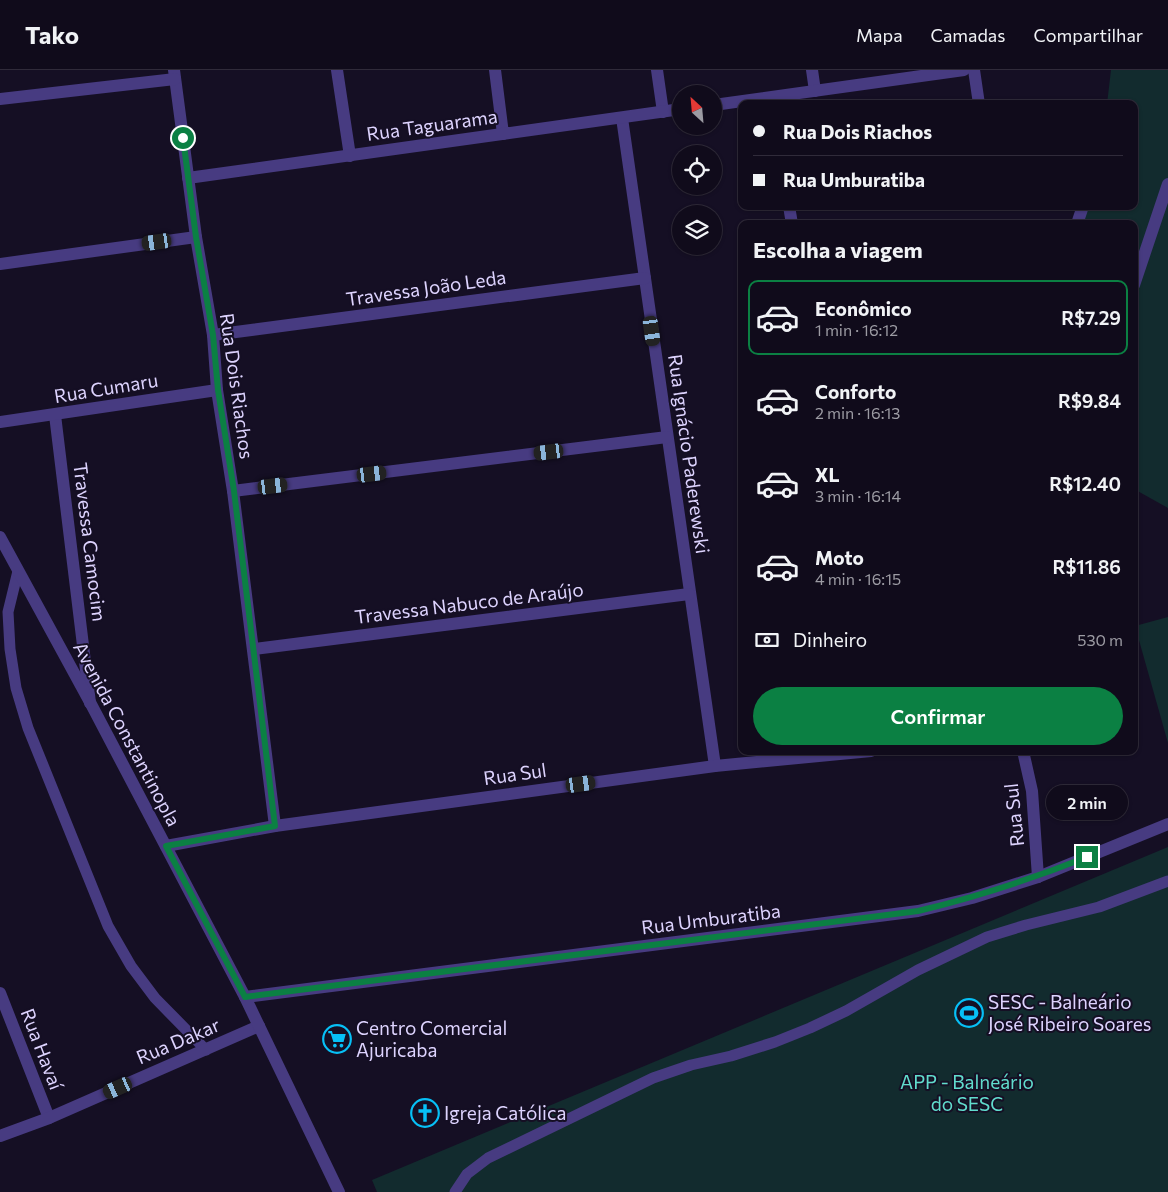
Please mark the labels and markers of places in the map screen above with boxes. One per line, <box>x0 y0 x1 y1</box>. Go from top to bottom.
place label: SESC - Balneário José Ribeiro Soares <box>988 990 1151 1035</box>
sports icon: SESC - Balneário José Ribeiro Soares <box>954 998 984 1028</box>
place label: Centro Comercial Ajuricaba <box>356 1016 507 1061</box>
supermarket icon: Centro Comercial Ajuricaba <box>322 1024 352 1054</box>
church icon: Igreja Católica <box>410 1098 440 1128</box>
place label: Igreja Católica <box>444 1101 566 1124</box>

